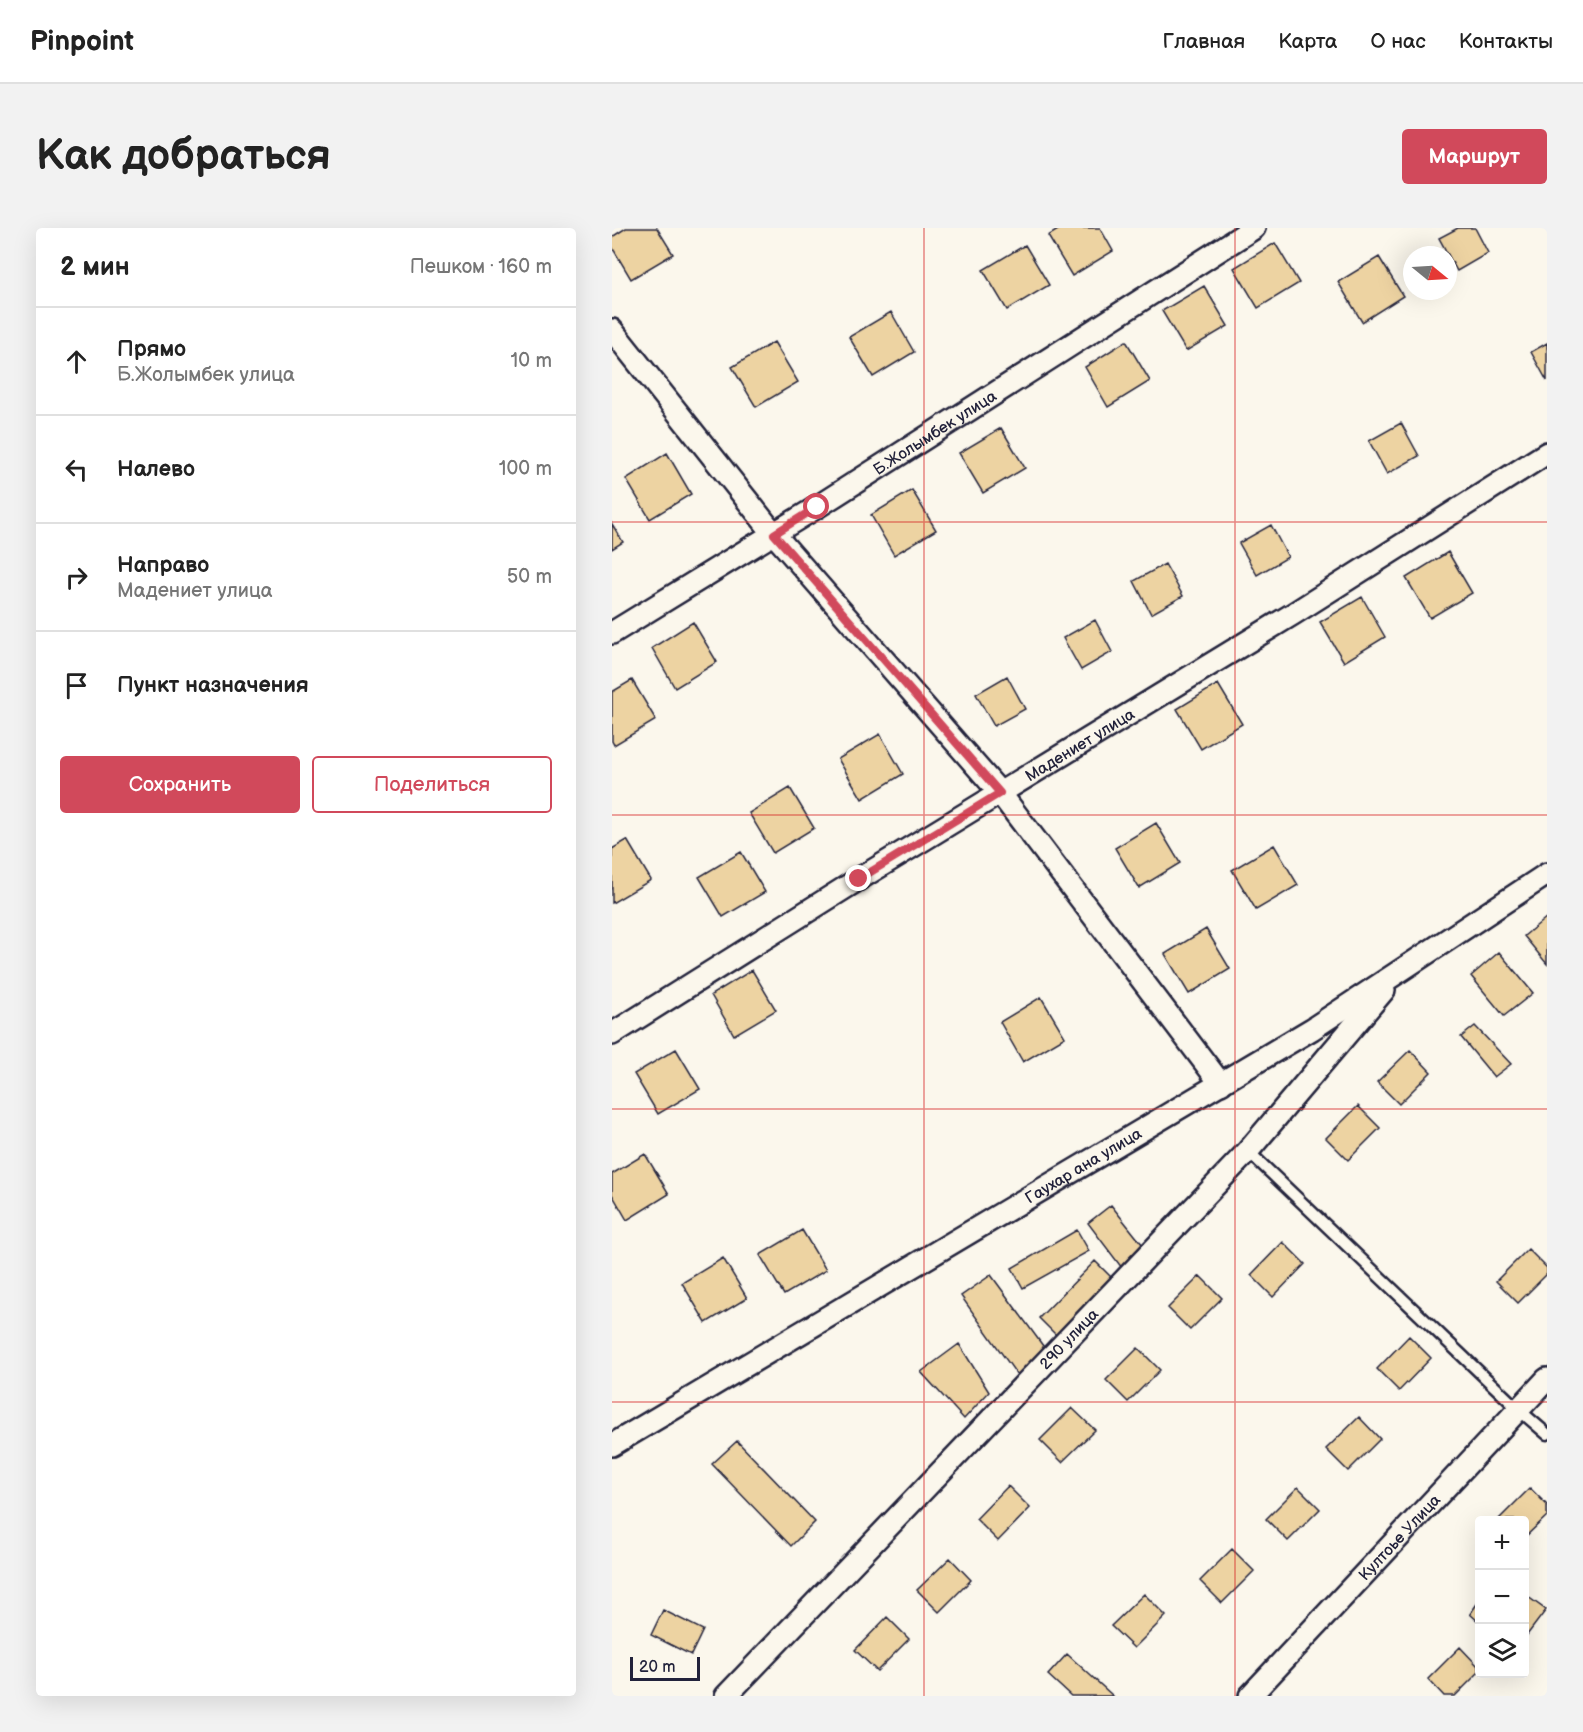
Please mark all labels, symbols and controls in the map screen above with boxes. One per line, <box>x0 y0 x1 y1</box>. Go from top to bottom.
text: Pinpoint <box>30 25 134 58</box>
text: Главная <box>1162 29 1245 54</box>
text: Карта <box>1278 29 1337 54</box>
text: О нас <box>1370 29 1426 54</box>
text: Контакты <box>1459 29 1553 54</box>
button: Маршрут <box>1402 129 1547 184</box>
text: Как добраться <box>36 131 331 182</box>
north arrow <box>1403 246 1457 300</box>
text: 2 мин <box>60 252 130 283</box>
text: Пешком · 160 m <box>410 255 552 279</box>
text: Прямо <box>117 336 186 363</box>
icon: ahead <box>60 345 93 378</box>
text: 10 m <box>511 349 552 373</box>
text: Б.Жолымбек улица <box>117 363 295 387</box>
street label: Б.Жолымбек улица <box>870 387 1001 480</box>
icon: left <box>60 453 93 486</box>
text: Налево <box>117 456 195 483</box>
text: 100 m <box>499 457 552 481</box>
route start <box>803 493 829 519</box>
text: Направо <box>117 552 209 579</box>
icon: right <box>60 561 93 594</box>
text: 50 m <box>507 565 552 589</box>
text: Мадениет улица <box>117 579 273 603</box>
icon: arrive <box>60 669 93 702</box>
text: Пункт назначения <box>117 672 309 699</box>
street label: Мадениет улица <box>1022 705 1139 786</box>
button: Сохранить <box>60 756 300 813</box>
button: Поделиться <box>312 756 552 813</box>
route end <box>845 865 871 891</box>
street label: Гаухар ана улица <box>1022 1124 1146 1208</box>
street label: 290 улица <box>1036 1305 1103 1374</box>
street label: Култоье Улица <box>1355 1491 1445 1585</box>
map controls <box>1475 1516 1529 1678</box>
button: + <box>1475 1516 1529 1570</box>
button: − <box>1475 1570 1529 1624</box>
button: layers <box>1475 1624 1529 1678</box>
scale bar <box>630 1654 700 1682</box>
text: 20 m <box>639 1658 675 1677</box>

